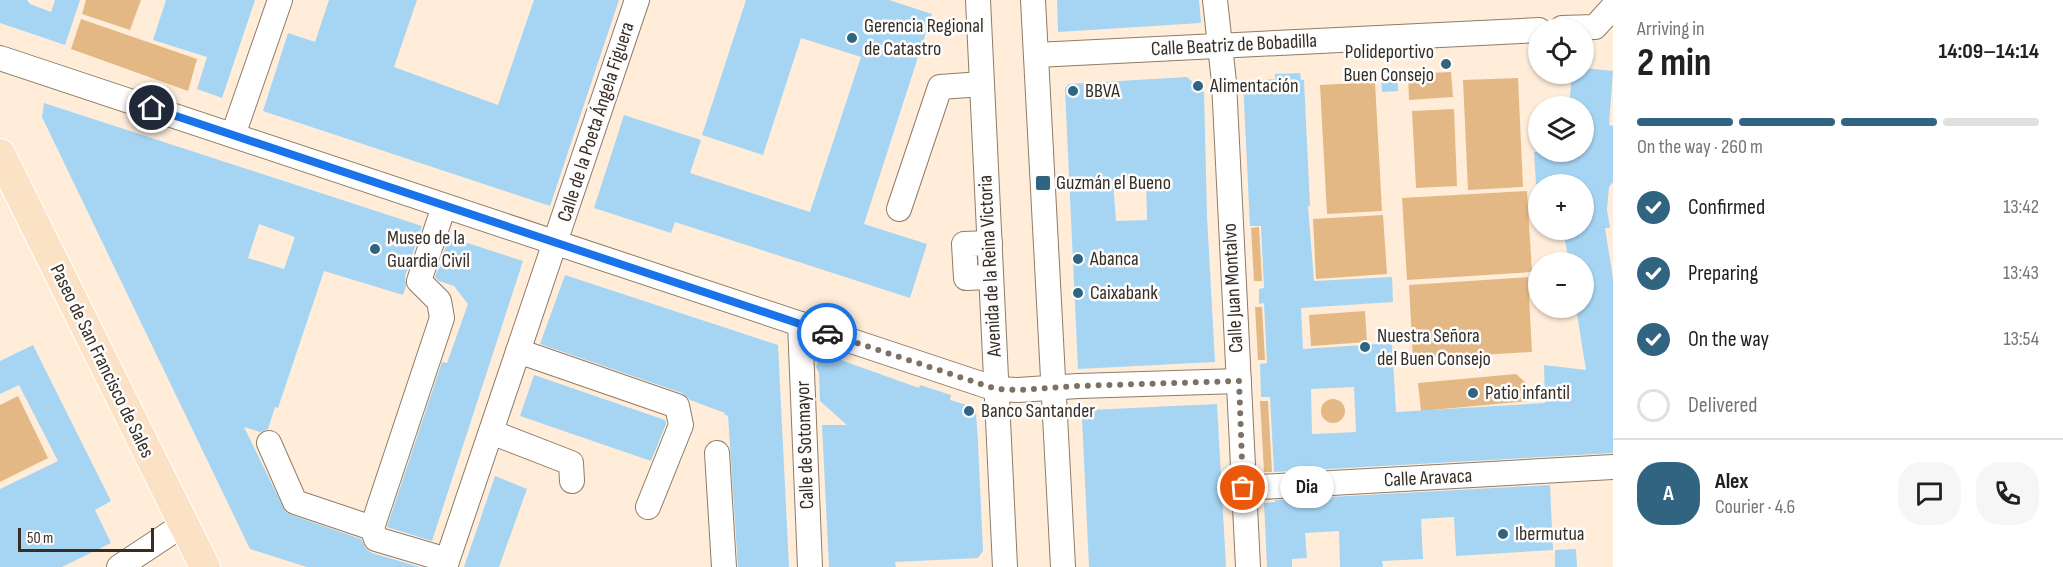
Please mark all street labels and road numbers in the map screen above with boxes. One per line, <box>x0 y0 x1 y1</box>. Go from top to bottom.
street label: Calle de la Poeta Ángela Figuera <box>552 19 640 225</box>
street label: Calle Beatriz de Bobadilla <box>1150 29 1318 61</box>
street label: Avenida de la Reina Victoria <box>973 175 1007 358</box>
street label: Calle Juan Montalvo <box>1218 223 1248 353</box>
street label: Paseo de San Francisco de Sales <box>45 260 159 462</box>
street label: Calle de Sotomayor <box>791 380 819 510</box>
street label: Calle Aravaca <box>1383 464 1473 492</box>

